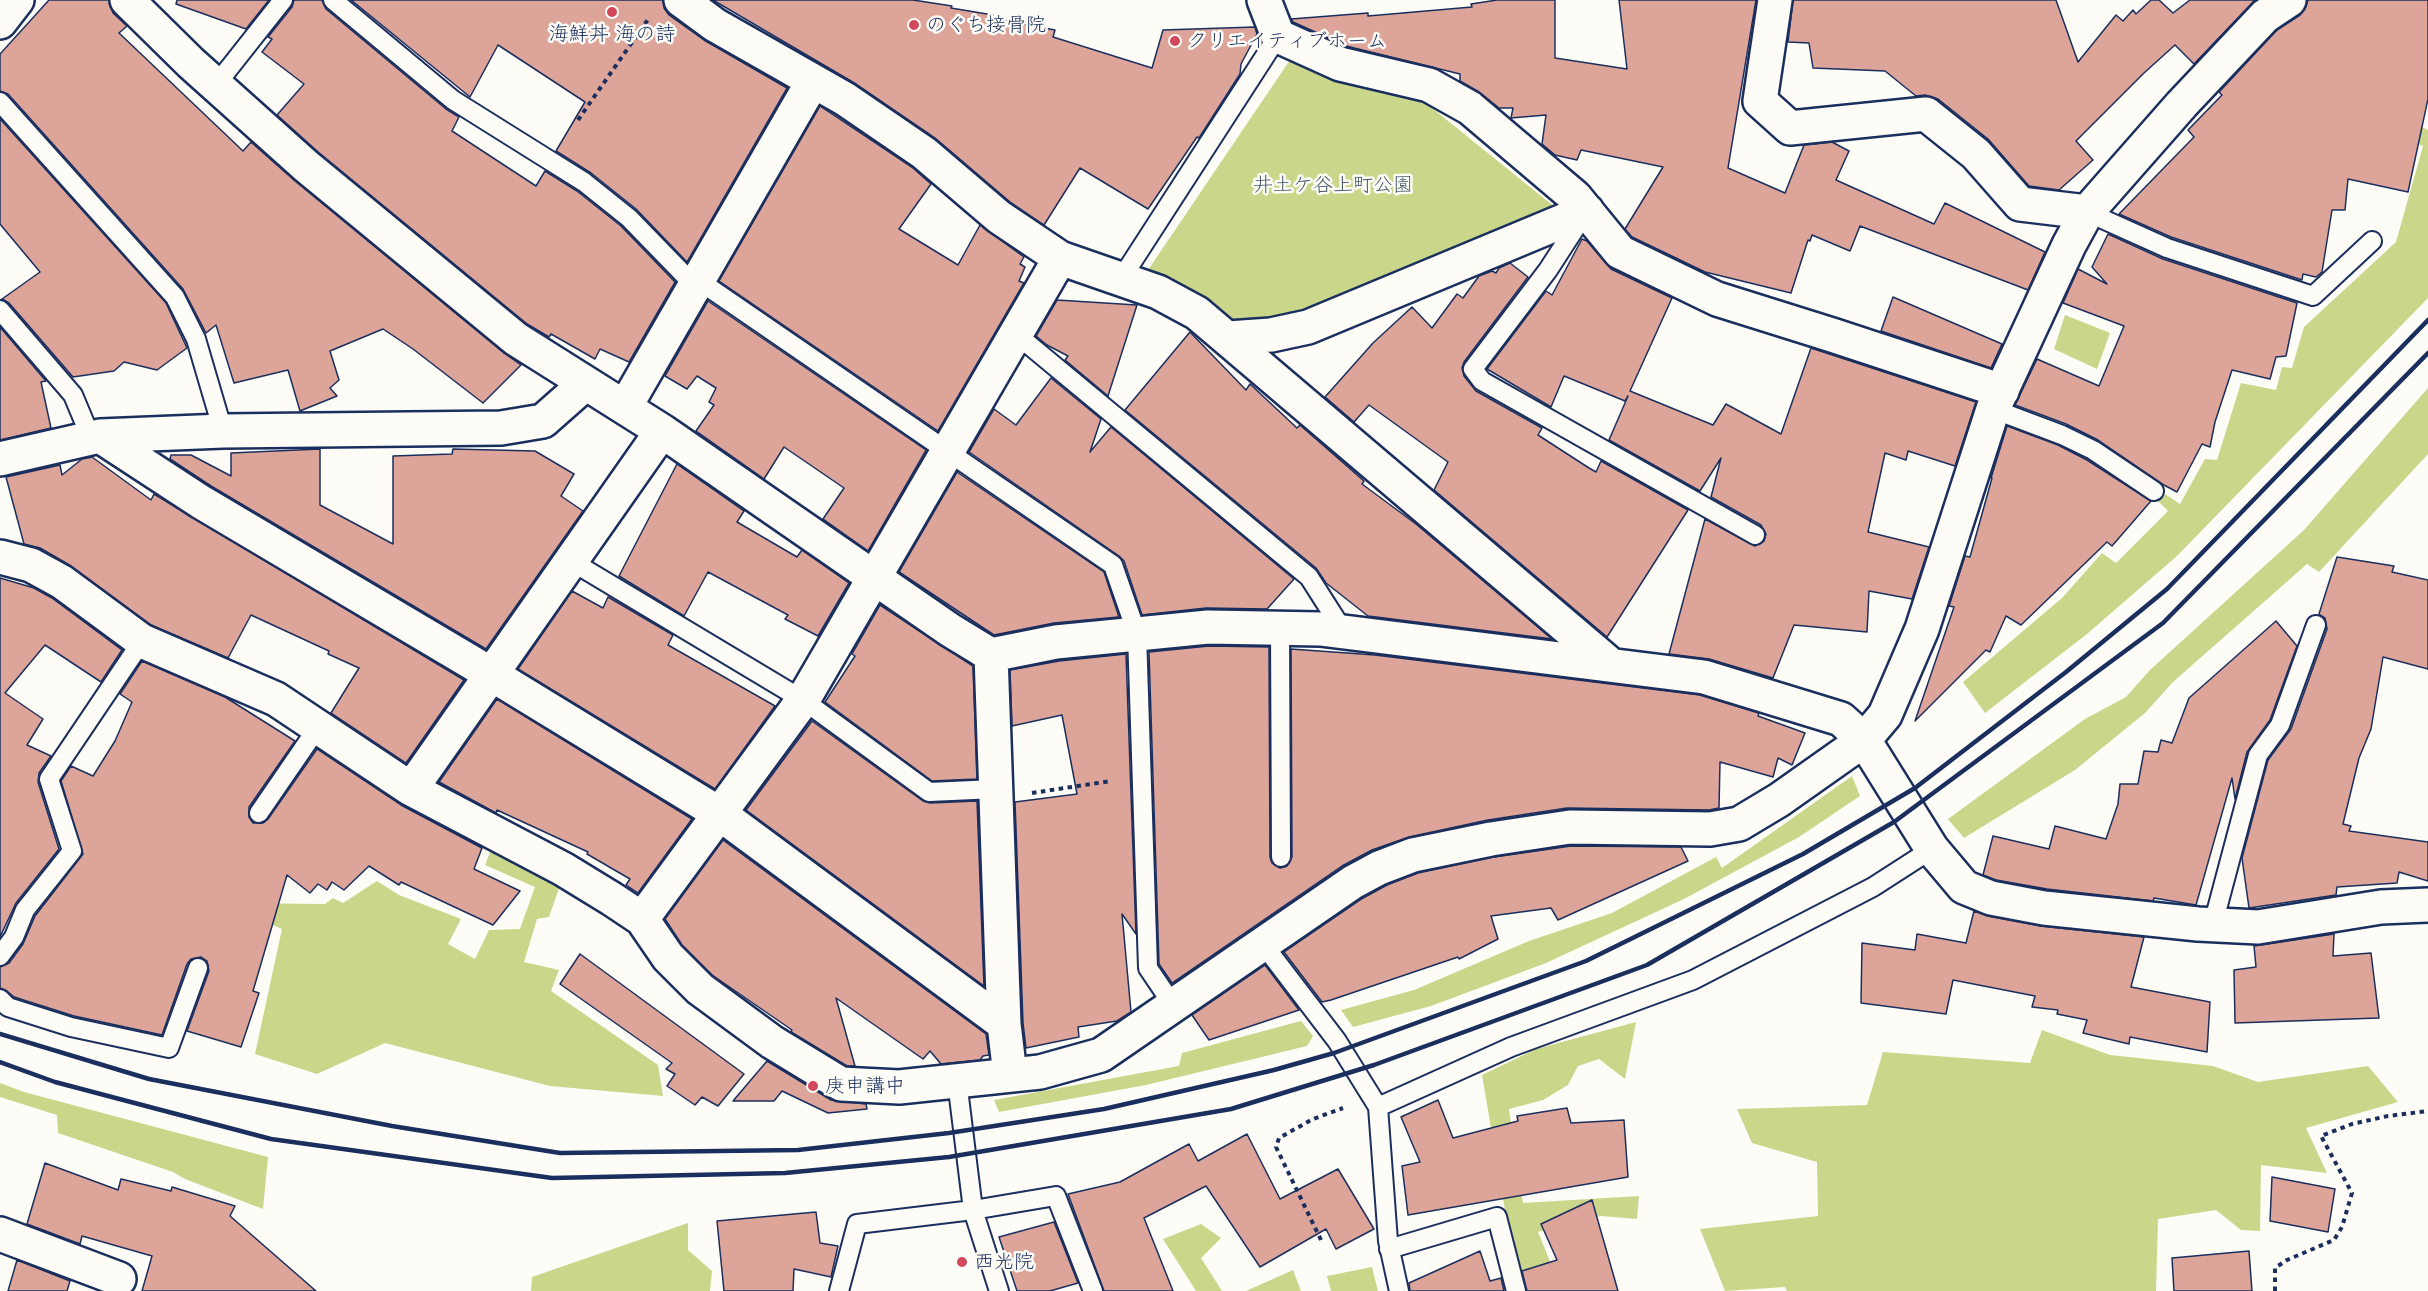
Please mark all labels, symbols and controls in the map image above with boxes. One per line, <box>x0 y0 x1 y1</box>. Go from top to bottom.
marker: 海鮮丼 海の詩 <box>605 5 619 19</box>
place label: のぐち接骨院 <box>926 13 1046 37</box>
marker: のぐち接骨院 <box>907 18 921 32</box>
place label: 海鮮丼 海の詩 <box>549 22 675 46</box>
place label: クリエイティブホーム <box>1187 29 1387 53</box>
marker: クリエイティブホーム <box>1168 34 1182 48</box>
park label: 井土ケ谷上町公園 <box>1253 173 1413 197</box>
place label: 庚申講中 <box>825 1074 905 1098</box>
marker: 庚申講中 <box>806 1079 820 1093</box>
place label: 西光院 <box>974 1250 1034 1274</box>
marker: 西光院 <box>955 1255 969 1269</box>

